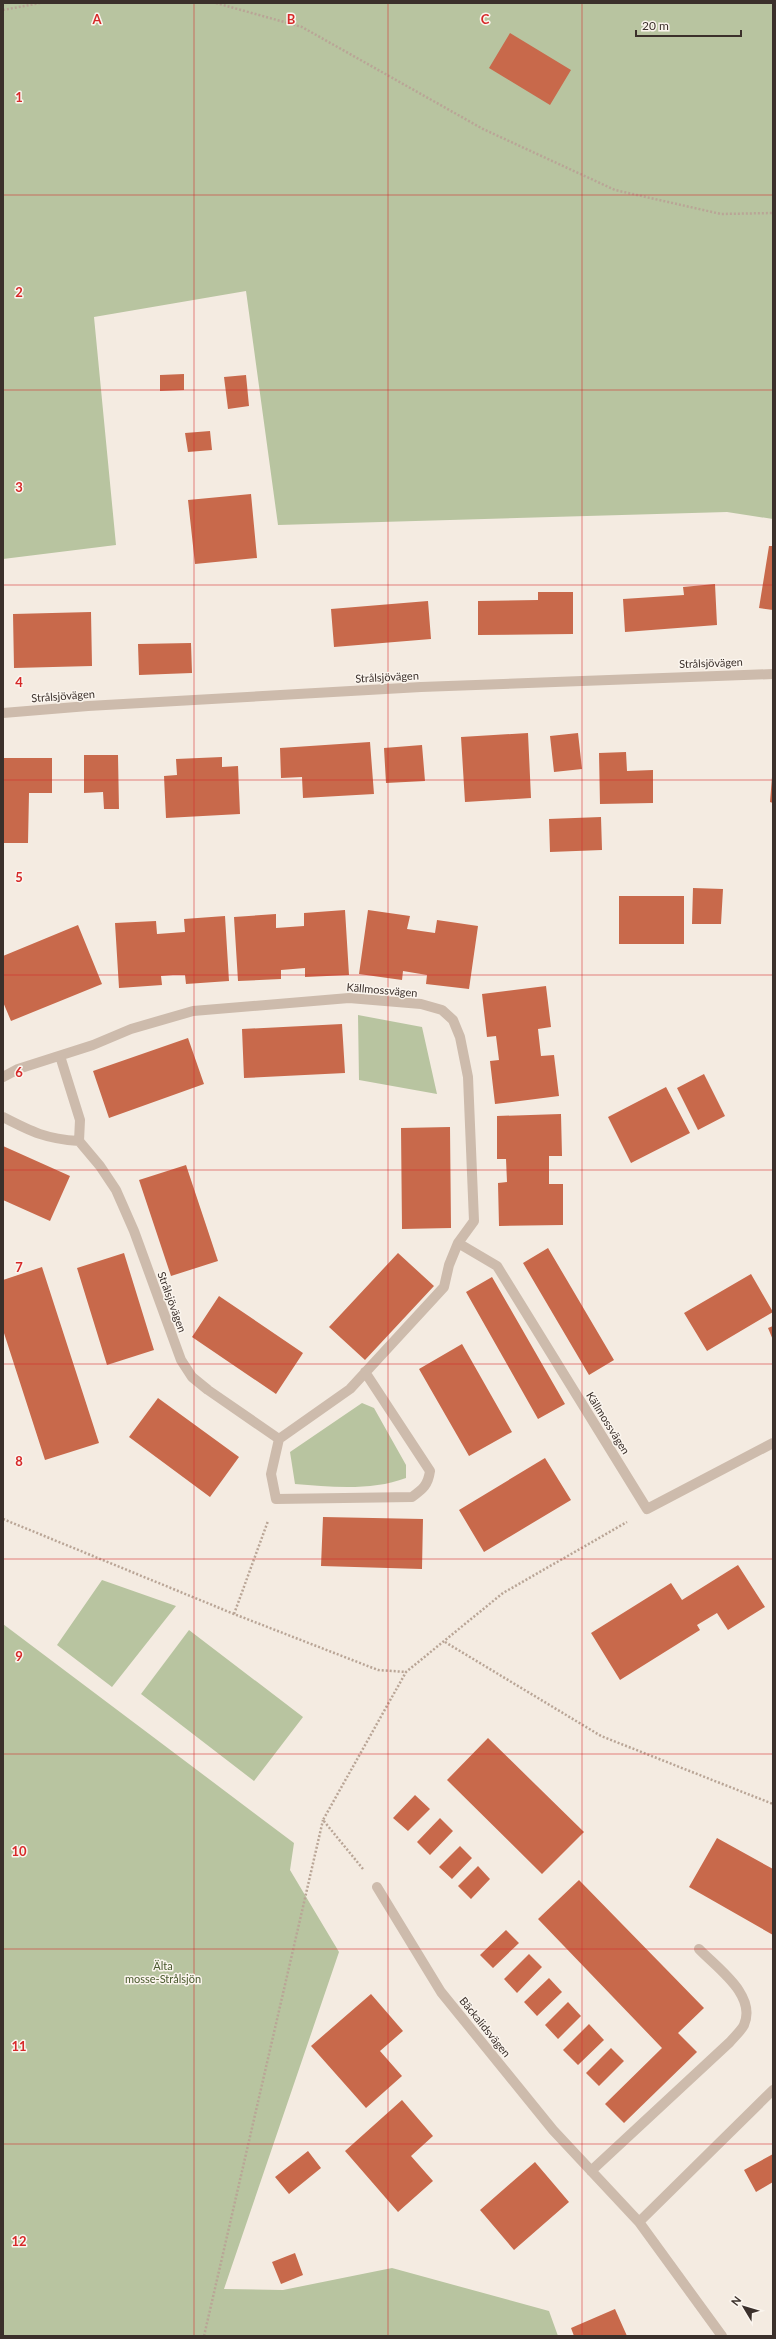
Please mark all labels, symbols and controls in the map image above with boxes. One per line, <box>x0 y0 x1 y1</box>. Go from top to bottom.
text: A <box>91 11 102 27</box>
text: B <box>287 11 296 27</box>
text: C <box>481 11 490 27</box>
scale bar <box>636 12 741 38</box>
text: 20 m <box>642 18 669 33</box>
text: 1 <box>15 89 23 105</box>
text: 2 <box>15 284 23 300</box>
text: 3 <box>15 479 23 495</box>
street label: Strålsjövägen <box>679 655 743 670</box>
street label: Strålsjövägen <box>355 668 419 685</box>
text: 4 <box>15 674 23 690</box>
street label: Strålsjövägen <box>31 687 95 704</box>
text: 5 <box>15 869 23 885</box>
street label: Källmossvägen <box>346 980 418 999</box>
text: 6 <box>15 1064 23 1080</box>
text: 7 <box>15 1259 23 1275</box>
street label: Strålsjövägen <box>155 1270 189 1334</box>
street label: Källmossvägen <box>584 1389 633 1456</box>
text: 8 <box>15 1453 23 1469</box>
text: 9 <box>15 1648 23 1664</box>
text: 10 <box>11 1843 27 1859</box>
park label: Älta mosse-Strålsjön <box>125 1959 201 1985</box>
street label: Bäckalidsvägen <box>457 1994 514 2059</box>
text: 11 <box>11 2038 27 2054</box>
text: 12 <box>11 2233 27 2249</box>
north arrow <box>724 2287 764 2327</box>
text: N <box>728 2293 743 2308</box>

